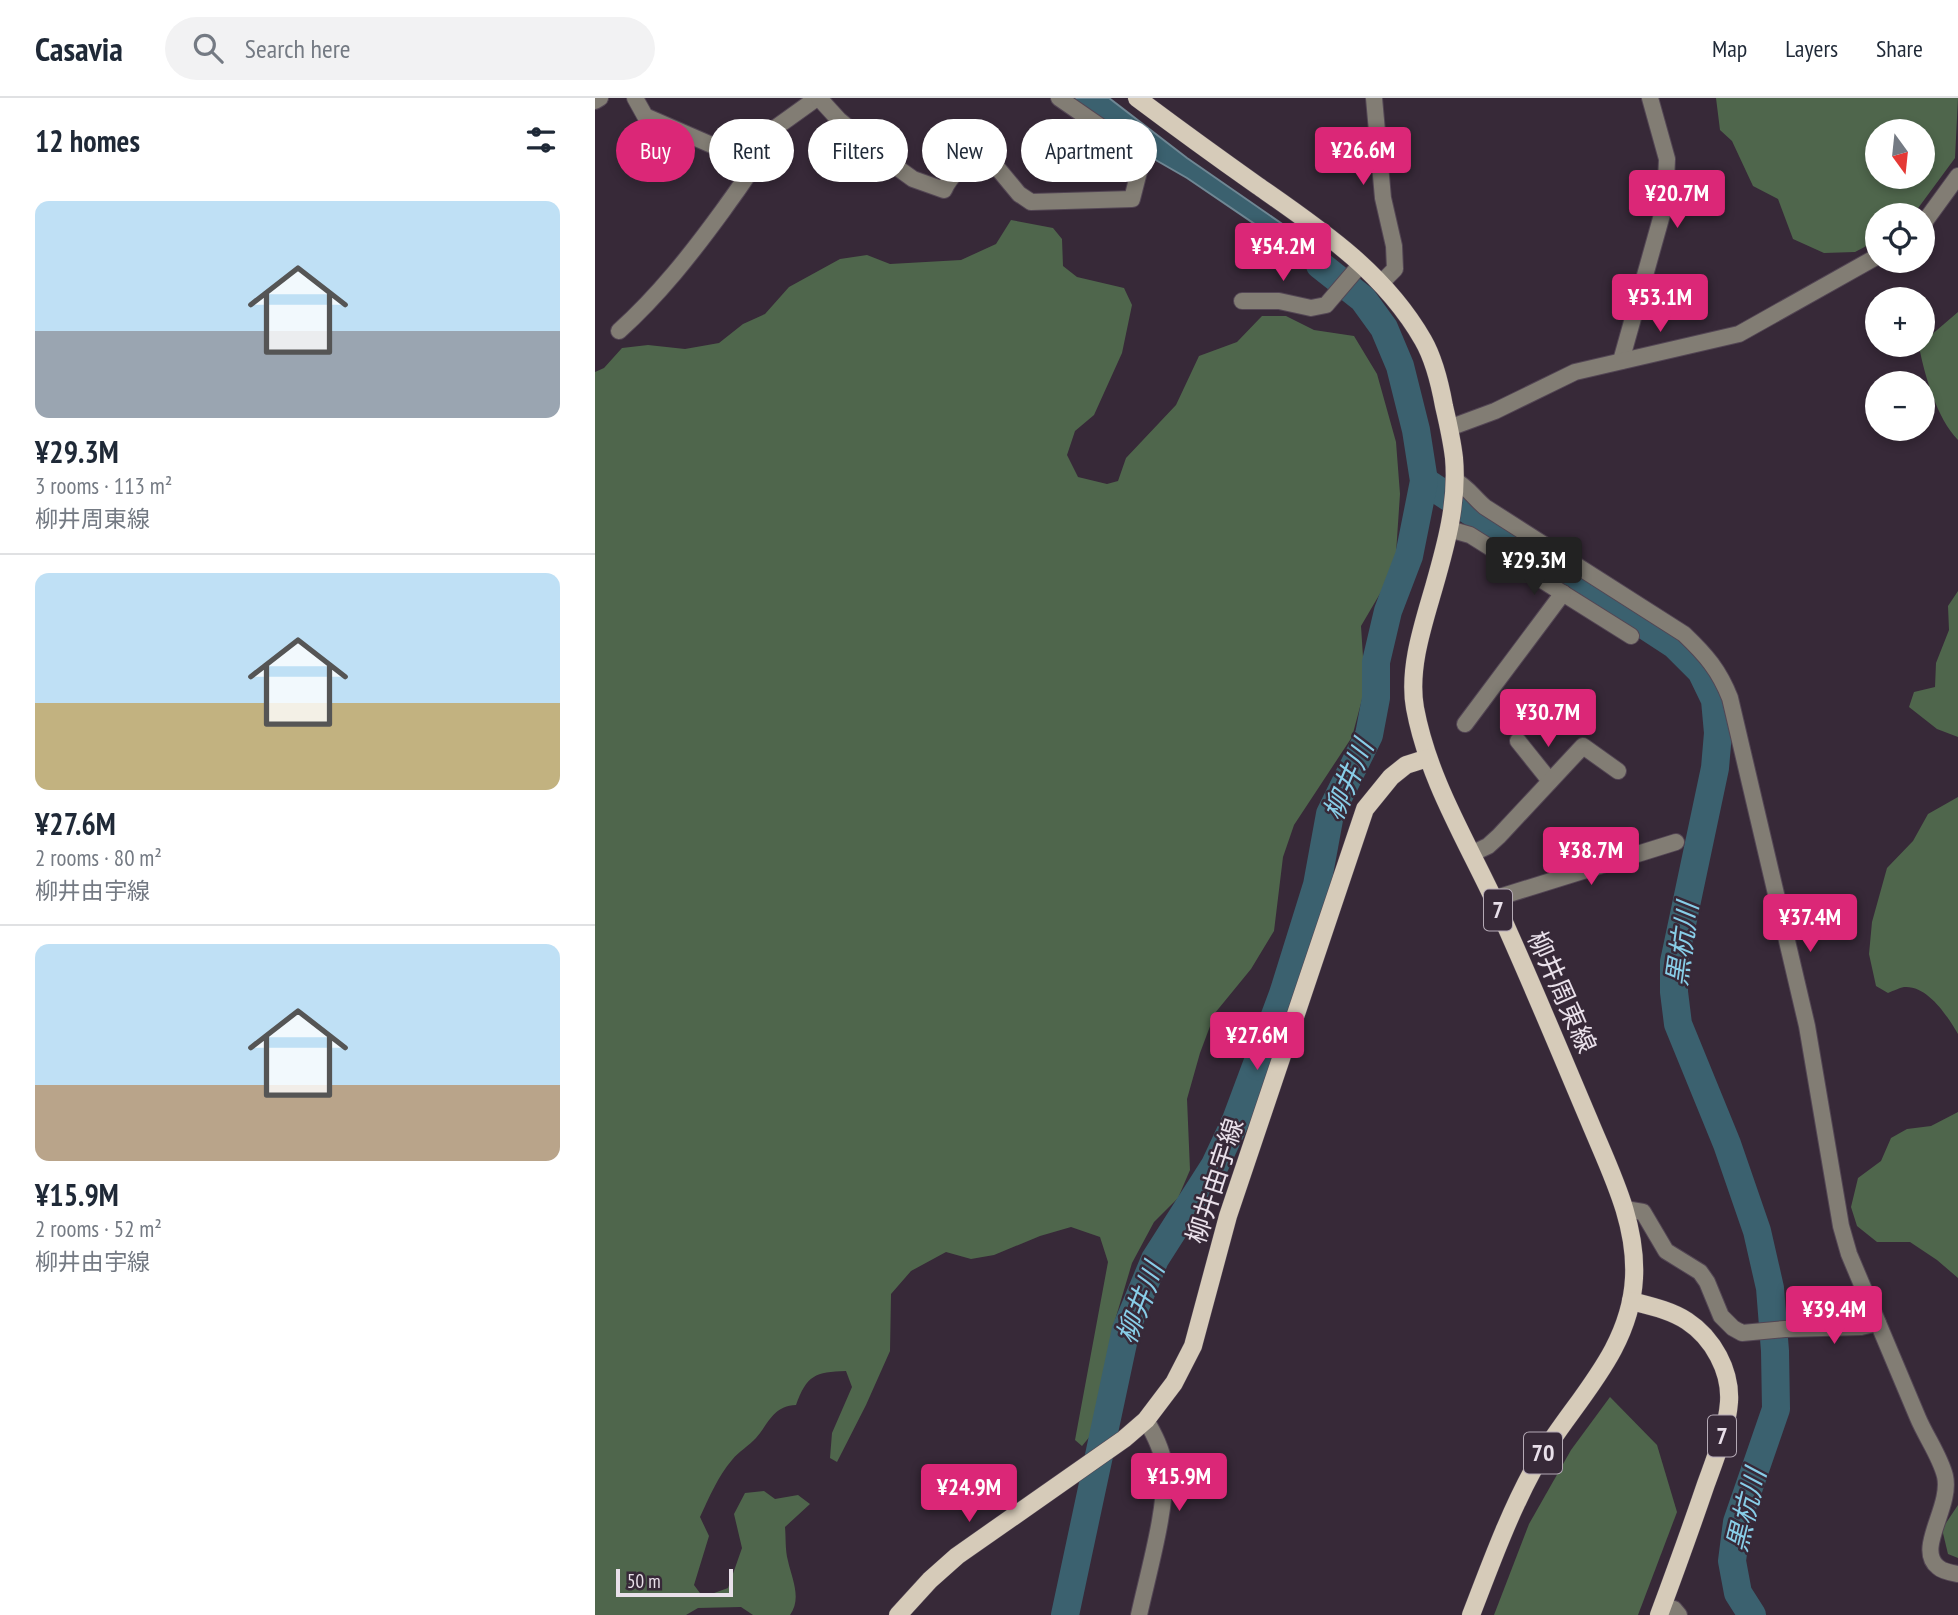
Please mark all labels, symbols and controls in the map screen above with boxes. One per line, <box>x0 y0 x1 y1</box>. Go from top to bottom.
search box <box>165 17 655 80</box>
text: Casavia <box>35 27 123 70</box>
icon: search <box>189 29 227 67</box>
text: Search here <box>245 32 351 65</box>
text: Map <box>1712 33 1747 64</box>
text: Layers <box>1785 33 1838 64</box>
text: Share <box>1876 33 1923 64</box>
chip: Buy <box>616 119 695 182</box>
chip: Rent <box>709 119 794 182</box>
chip: Filters <box>808 119 908 182</box>
chip: New <box>922 119 1007 182</box>
chip: Apartment <box>1021 119 1157 182</box>
north arrow <box>1865 119 1935 189</box>
map controls <box>1865 119 1935 441</box>
text: 12 homes <box>35 121 140 160</box>
icon: filters <box>522 121 560 159</box>
pin: ¥26.6M <box>1306 127 1420 187</box>
text: ¥26.6M <box>1331 135 1395 164</box>
pin: ¥20.7M <box>1620 170 1734 230</box>
text: ¥20.7M <box>1645 178 1709 207</box>
button: locate <box>1865 203 1935 273</box>
pin: ¥54.2M <box>1226 223 1340 283</box>
text: ¥54.2M <box>1251 231 1315 260</box>
icon: home <box>235 247 361 373</box>
pin: ¥53.1M <box>1603 274 1717 334</box>
text: ¥53.1M <box>1628 282 1692 311</box>
button: + <box>1865 287 1935 357</box>
button: − <box>1865 371 1935 441</box>
text: ¥29.3M <box>35 432 119 471</box>
text: 3 rooms · 113 m² <box>35 471 172 500</box>
text: 柳井周東線 <box>35 504 150 533</box>
pin: ¥29.3M <box>1477 538 1591 597</box>
text: ¥29.3M <box>1502 545 1566 574</box>
icon: home <box>235 619 361 745</box>
pin: ¥30.7M <box>1491 690 1605 749</box>
text: ¥30.7M <box>1516 697 1580 726</box>
water label: 柳井川 <box>1314 731 1382 826</box>
text: ¥27.6M <box>35 804 116 843</box>
pin: ¥38.7M <box>1534 828 1648 887</box>
text: ¥38.7M <box>1559 835 1623 864</box>
text: 2 rooms · 80 m² <box>35 843 162 872</box>
text: 柳井由宇線 <box>35 876 150 905</box>
road number: 7 <box>1484 890 1512 930</box>
pin: ¥37.4M <box>1753 894 1867 954</box>
water label: 黒杭川 <box>1657 897 1706 988</box>
text: ¥37.4M <box>1779 902 1841 931</box>
street label: 柳井周東線 <box>1521 926 1604 1058</box>
icon: home <box>235 990 361 1116</box>
pin: ¥27.6M <box>1200 1012 1314 1072</box>
text: ¥27.6M <box>1226 1020 1288 1049</box>
street label: 柳井由宇線 <box>1179 1114 1250 1248</box>
text: ¥15.9M <box>35 1175 119 1214</box>
text: 2 rooms · 52 m² <box>35 1214 162 1243</box>
text: 柳井由宇線 <box>35 1247 150 1276</box>
water label: 柳井川 <box>1107 1254 1173 1349</box>
pin: ¥39.4M <box>1777 1286 1891 1346</box>
text: ¥39.4M <box>1802 1294 1866 1323</box>
road number: 7 <box>1708 1416 1736 1456</box>
road number: 70 <box>1524 1433 1562 1474</box>
pin: ¥15.9M <box>1122 1454 1236 1513</box>
text: ¥15.9M <box>1147 1461 1211 1490</box>
water label: 黒杭川 <box>1717 1462 1774 1555</box>
pin: ¥24.9M <box>912 1464 1026 1524</box>
text: ¥24.9M <box>937 1472 1001 1501</box>
scale bar <box>616 1566 733 1598</box>
text: 50 m <box>627 1569 661 1593</box>

